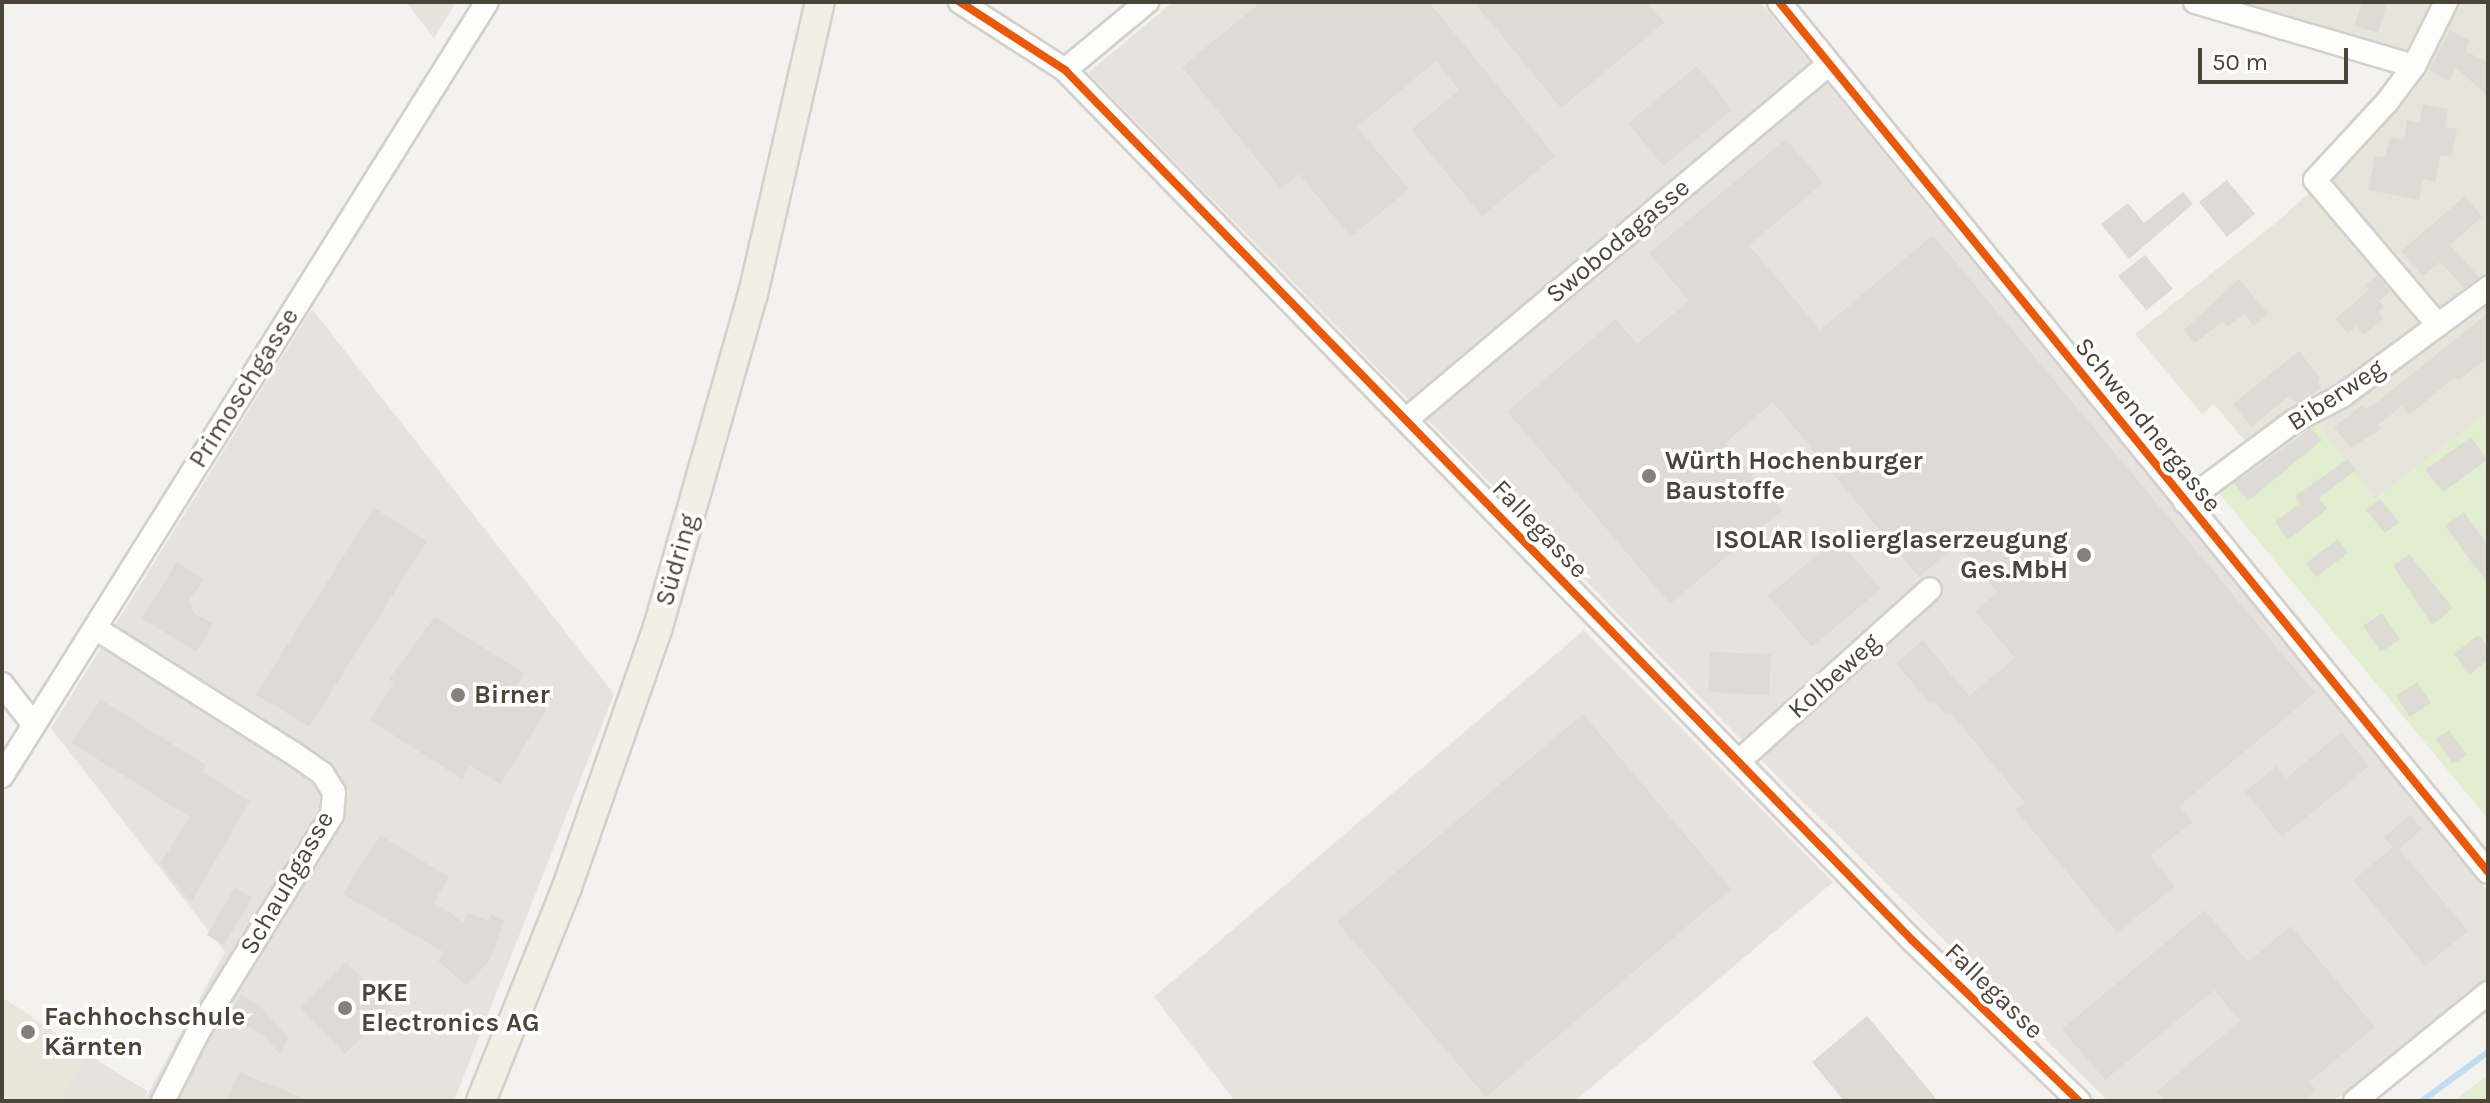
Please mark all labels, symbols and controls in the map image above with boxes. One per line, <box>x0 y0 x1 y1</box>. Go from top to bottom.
scale bar <box>2202 32 2352 82</box>
text: 50 m <box>2212 48 2268 76</box>
street label: Swobodagasse <box>1540 172 1696 310</box>
street label: Primoschgasse <box>182 302 306 474</box>
street label: Schwendnergasse <box>2068 331 2228 519</box>
street label: Biberweg <box>2282 352 2390 438</box>
place label: Würth Hochenburger Baustoffe <box>1665 445 1923 506</box>
marker: Würth Hochenburger Baustoffe <box>1640 467 1658 485</box>
street label: Fallegasse <box>1485 473 1595 585</box>
street label: Südring <box>649 510 705 610</box>
place label: ISOLAR Isolierglaserzeugung Ges.MbH <box>1715 524 2068 586</box>
marker: ISOLAR Isolierglaserzeugung Ges.MbH <box>2075 546 2093 564</box>
street label: Kolbeweg <box>1782 627 1886 725</box>
place label: Birner <box>474 679 550 711</box>
marker: Birner <box>449 686 467 704</box>
street label: Schaußgasse <box>233 806 341 960</box>
street label: Fallegasse <box>1938 936 2050 1046</box>
place label: PKE Electronics AG <box>361 977 540 1038</box>
marker: PKE Electronics AG <box>336 999 354 1017</box>
place label: Fachhochschule Kärnten <box>44 1001 245 1062</box>
marker: Fachhochschule Kärnten <box>19 1023 37 1041</box>

